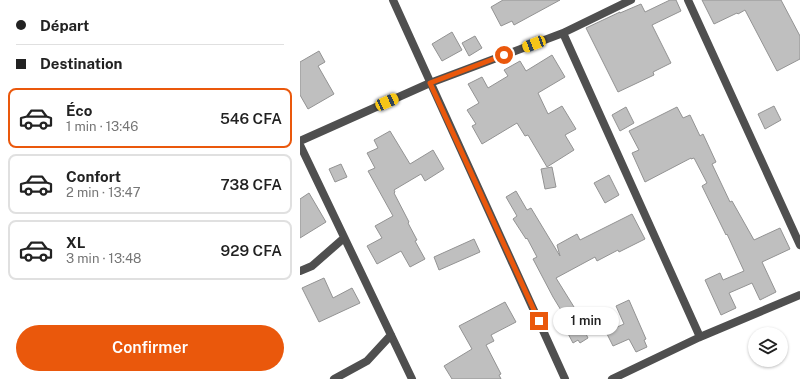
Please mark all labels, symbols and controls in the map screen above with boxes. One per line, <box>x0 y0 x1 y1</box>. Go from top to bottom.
text: Départ <box>40 17 89 34</box>
car <box>521 34 547 54</box>
route start <box>495 46 513 64</box>
text: Destination <box>40 55 122 72</box>
car <box>374 92 400 112</box>
icon: car <box>18 100 54 136</box>
text: Éco <box>66 102 92 119</box>
text: 546 CFA <box>220 110 282 127</box>
text: 1 min · 13:46 <box>66 119 138 134</box>
icon: car <box>18 166 54 202</box>
text: Confort <box>66 168 121 185</box>
text: 738 CFA <box>220 176 282 193</box>
text: 2 min · 13:47 <box>66 185 140 200</box>
icon: car <box>18 232 54 268</box>
text: XL <box>66 234 85 251</box>
text: 929 CFA <box>221 242 282 259</box>
text: 3 min · 13:48 <box>66 251 142 266</box>
callout: 1 min <box>553 307 619 335</box>
route end <box>530 312 548 330</box>
text: 1 min <box>571 313 601 328</box>
button: Confirmer <box>16 325 284 371</box>
map controls <box>748 327 788 367</box>
button: layers <box>748 327 788 367</box>

